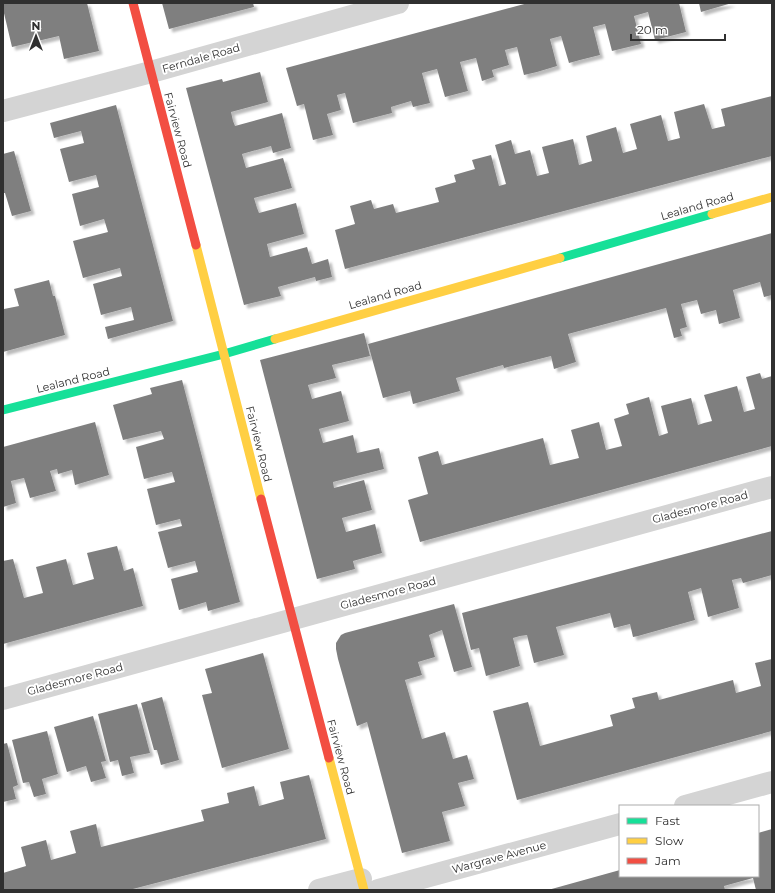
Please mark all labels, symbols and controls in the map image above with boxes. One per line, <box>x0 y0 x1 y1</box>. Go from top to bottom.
north arrow <box>16 16 56 56</box>
scale bar <box>631 16 725 42</box>
text: N <box>32 19 40 33</box>
text: 20 m <box>637 22 668 37</box>
street label: Ferndale Road <box>160 40 242 76</box>
street label: Fairview Road <box>161 91 195 169</box>
street label: Lealand Road <box>659 189 735 223</box>
street label: Lealand Road <box>347 278 423 312</box>
street label: Lealand Road <box>35 364 111 396</box>
street label: Fairview Road <box>243 405 275 483</box>
street label: Gladesmore Road <box>651 487 749 527</box>
street label: Gladesmore Road <box>339 573 437 613</box>
street label: Gladesmore Road <box>26 659 124 699</box>
street label: Fairview Road <box>324 718 358 796</box>
legend <box>619 805 759 877</box>
text: Fast <box>655 813 680 828</box>
text: Slow <box>655 833 684 848</box>
street label: Wargrave Avenue <box>450 838 548 876</box>
text: Jam <box>654 853 681 868</box>

